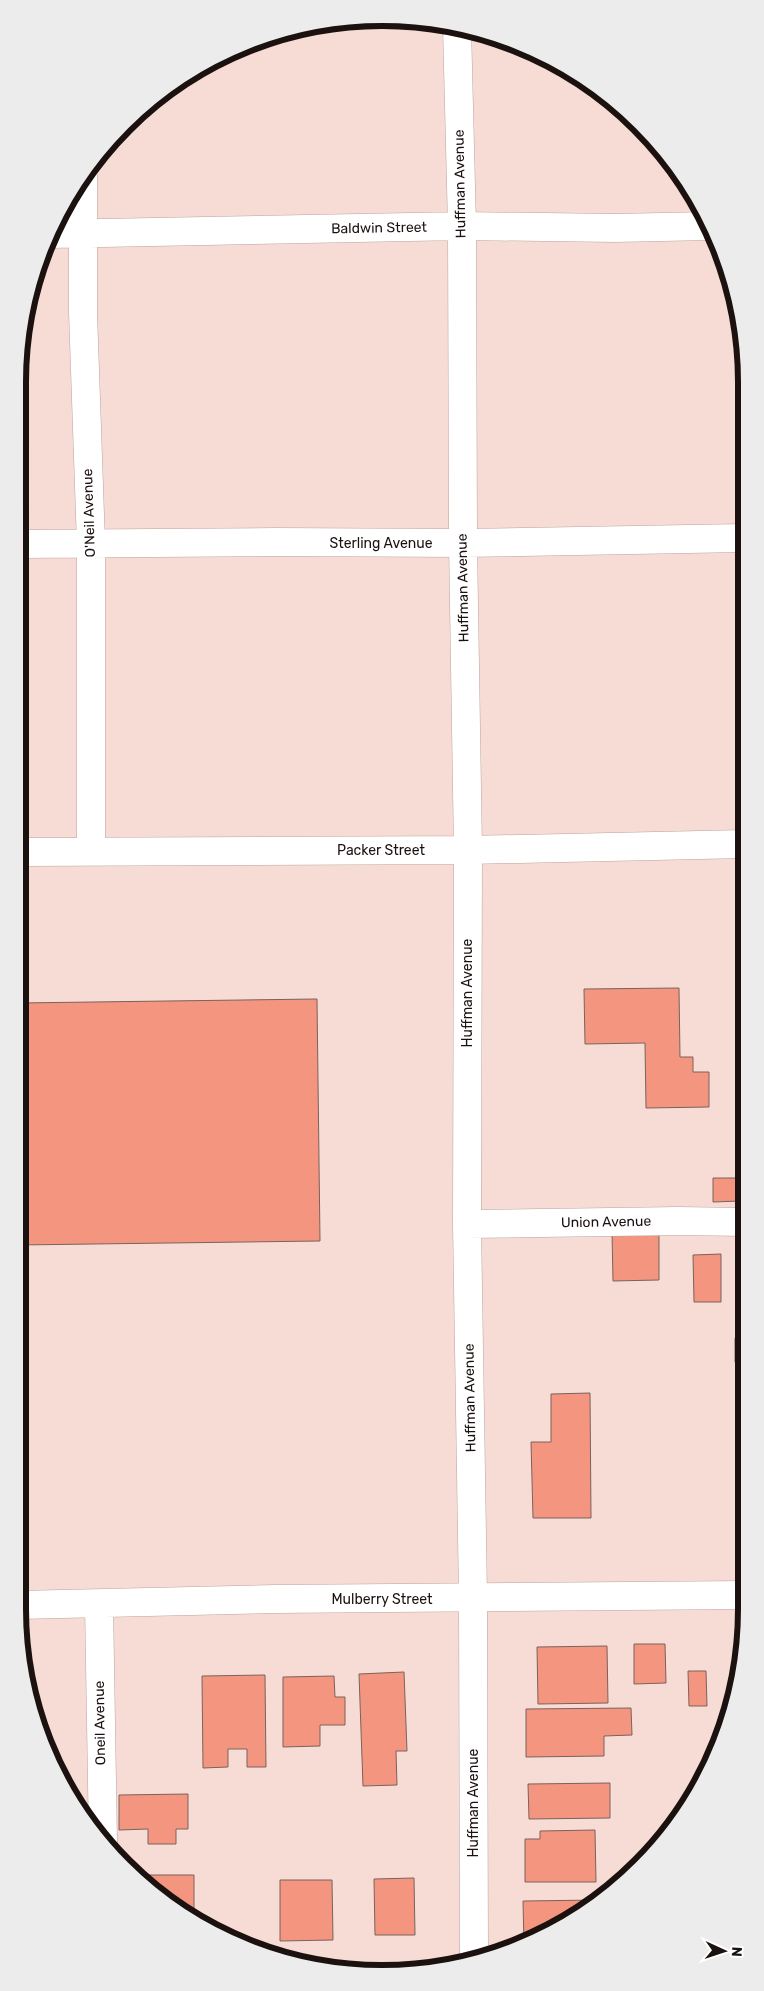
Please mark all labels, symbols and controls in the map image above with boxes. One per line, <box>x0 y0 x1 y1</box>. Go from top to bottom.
street label: Huffman Avenue <box>451 129 469 239</box>
street label: Baldwin Street <box>331 219 428 237</box>
street label: O'Neil Avenue <box>79 468 99 558</box>
street label: Huffman Avenue <box>454 533 472 643</box>
street label: Sterling Avenue <box>329 535 433 552</box>
street label: Packer Street <box>337 842 425 859</box>
street label: Huffman Avenue <box>459 938 476 1047</box>
street label: Union Avenue <box>561 1213 651 1231</box>
street label: Huffman Avenue <box>461 1343 479 1453</box>
street label: Mulberry Street <box>331 1591 433 1608</box>
street label: Oneil Avenue <box>91 1680 109 1765</box>
street label: Huffman Avenue <box>465 1748 482 1857</box>
north arrow <box>699 1926 749 1976</box>
text: N <box>728 1946 745 1957</box>

